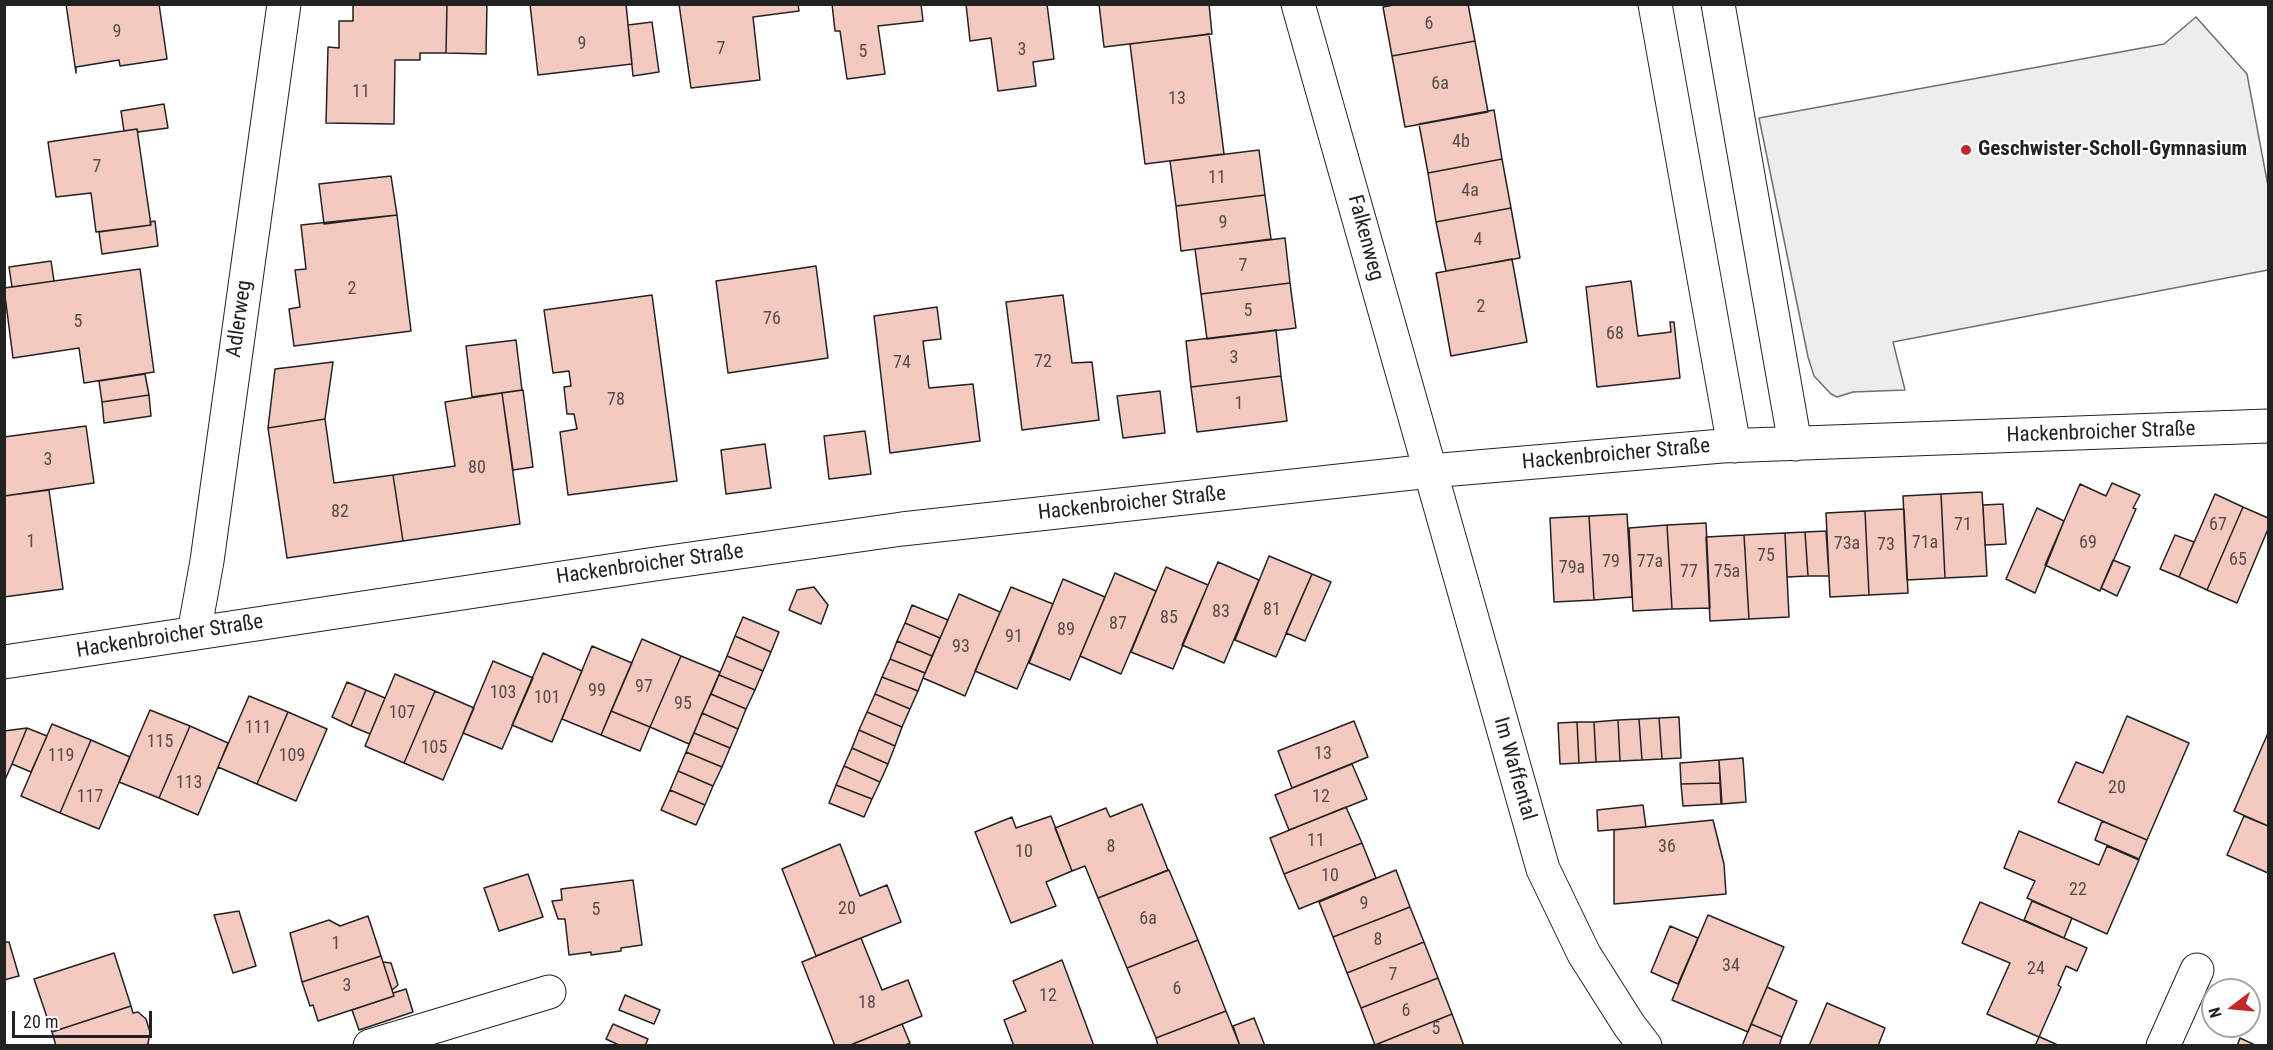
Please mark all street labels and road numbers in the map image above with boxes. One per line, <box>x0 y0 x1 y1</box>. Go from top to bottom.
street label: Falkenweg <box>1341 192 1389 284</box>
street label: Adlerweg <box>222 279 258 359</box>
street label: Hackenbroicher Straße <box>2006 417 2196 449</box>
street label: Hackenbroicher Straße <box>1521 434 1711 476</box>
street label: Hackenbroicher Straße <box>1037 482 1227 526</box>
street label: Hackenbroicher Straße <box>555 539 745 591</box>
street label: Hackenbroicher Straße <box>75 610 265 664</box>
street label: Im Waffental <box>1487 715 1541 823</box>

